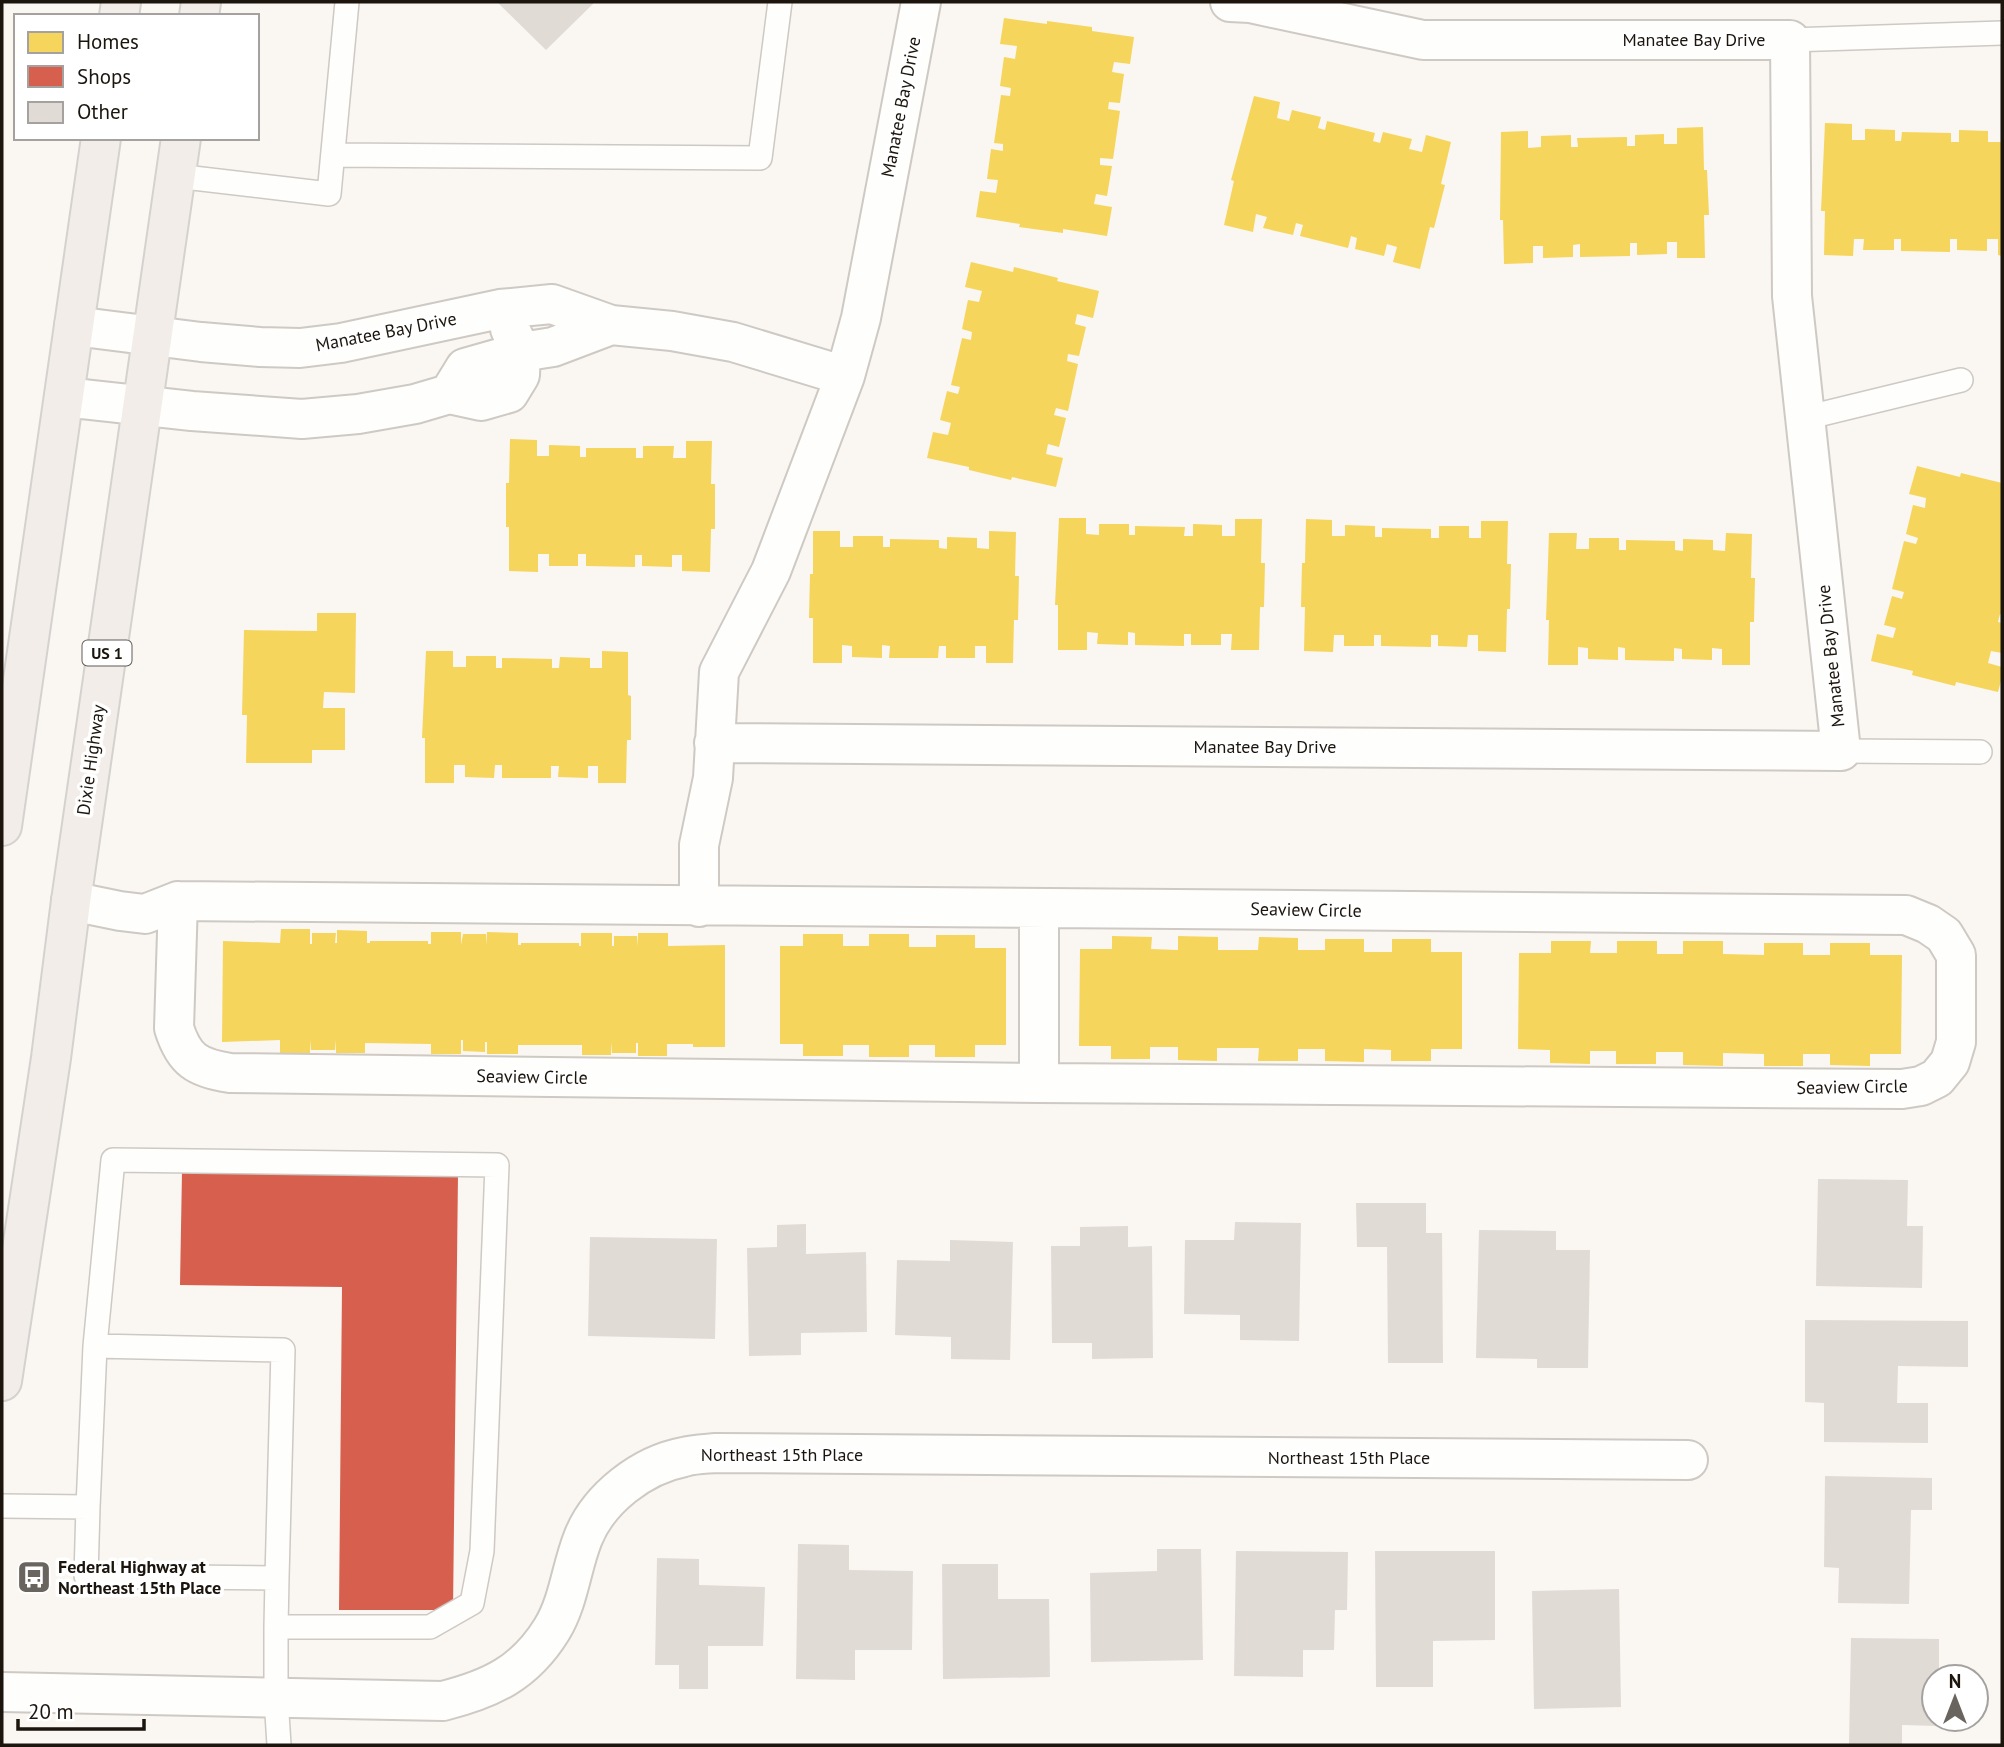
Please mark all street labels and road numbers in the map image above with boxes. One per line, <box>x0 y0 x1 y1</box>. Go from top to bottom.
street label: Manatee Bay Drive <box>1622 28 1766 51</box>
street label: Manatee Bay Drive <box>876 34 925 179</box>
street label: Manatee Bay Drive <box>313 307 458 356</box>
street label: Manatee Bay Drive <box>1812 584 1849 728</box>
road number: US 1 <box>82 640 132 666</box>
street label: Dixie Highway <box>71 702 110 817</box>
street label: Manatee Bay Drive <box>1193 735 1337 758</box>
street label: Seaview Circle <box>1250 897 1362 922</box>
street label: Seaview Circle <box>476 1064 588 1089</box>
street label: Seaview Circle <box>1796 1074 1908 1099</box>
street label: Northeast 15th Place <box>701 1443 863 1466</box>
street label: Northeast 15th Place <box>1268 1446 1430 1469</box>

